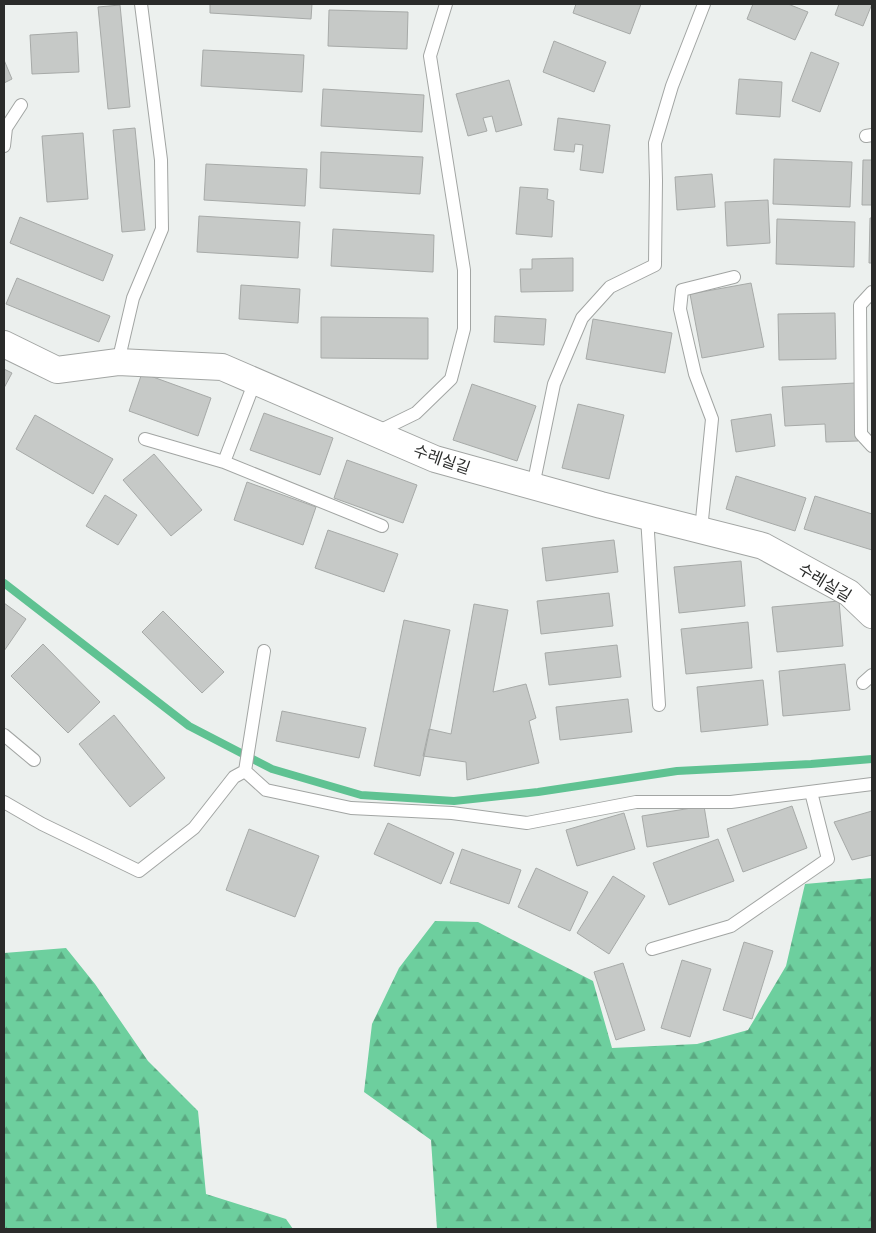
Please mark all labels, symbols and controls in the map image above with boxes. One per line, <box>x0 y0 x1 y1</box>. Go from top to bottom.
street label: 수레실길 <box>411 439 473 478</box>
street label: 수레실길 <box>795 557 856 606</box>

